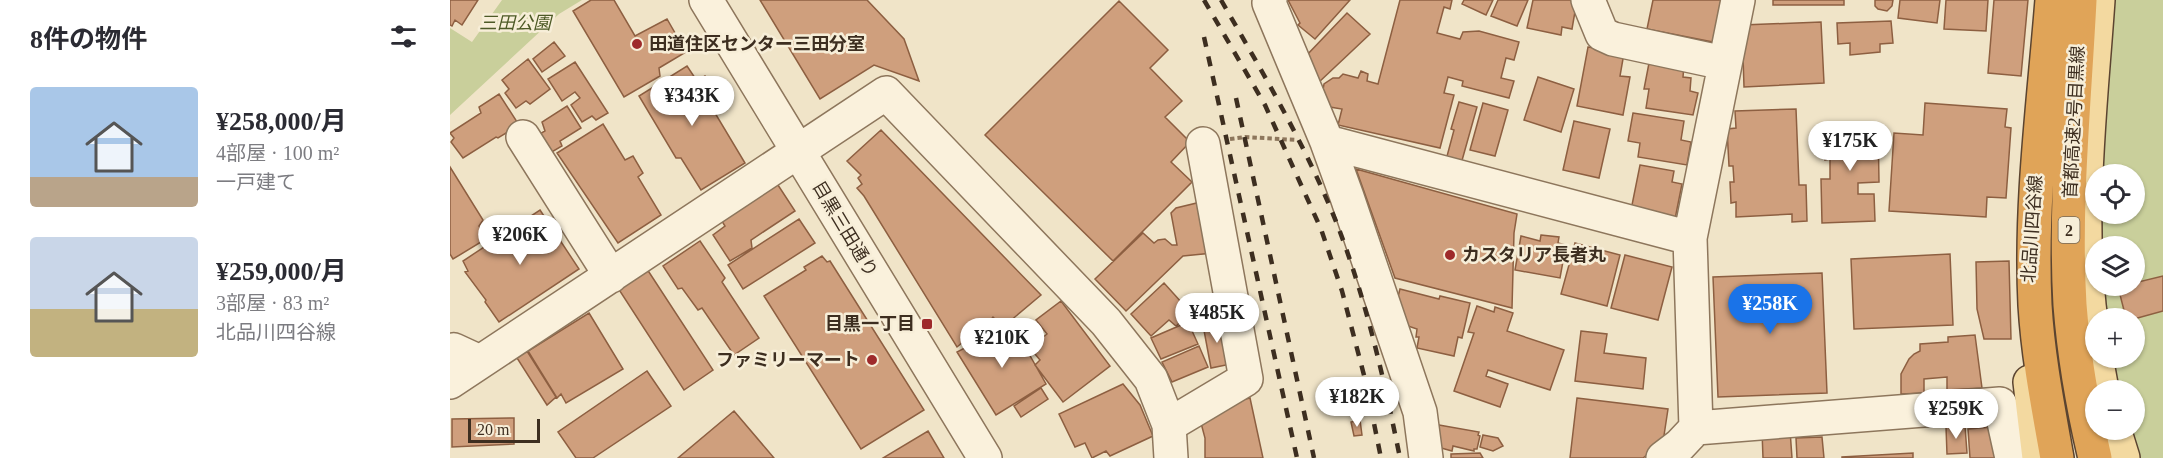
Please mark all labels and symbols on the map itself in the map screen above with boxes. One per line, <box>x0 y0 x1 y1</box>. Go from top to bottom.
park label: 三田公園 <box>479 13 554 33</box>
place label: 田道住区センター三田分室 <box>649 34 865 54</box>
marker: 田道住区センター三田分室 <box>630 37 644 51</box>
street label: 首都高速2号目黒線 <box>2060 45 2088 199</box>
pin: ¥343K <box>650 76 734 127</box>
pin: ¥175K <box>1808 121 1892 172</box>
street label: 北品川四谷線 <box>2018 174 2046 284</box>
street label: 目黒三田通り <box>809 178 881 280</box>
pin: ¥206K <box>478 215 562 266</box>
road number: 2 <box>2058 217 2080 243</box>
place label: カスタリア長者丸 <box>1462 245 1606 265</box>
marker: カスタリア長者丸 <box>1443 248 1457 262</box>
pin: ¥258K <box>1728 284 1812 335</box>
pin: ¥485K <box>1175 293 1259 344</box>
place label: 目黒一丁目 <box>825 314 915 334</box>
marker: 目黒一丁目 <box>920 317 934 331</box>
pin: ¥210K <box>960 318 1044 369</box>
place label: ファミリーマート <box>716 350 860 370</box>
marker: ファミリーマート <box>865 353 879 367</box>
pin: ¥182K <box>1315 377 1399 428</box>
pin: ¥259K <box>1914 389 1998 440</box>
scale bar <box>468 416 540 444</box>

